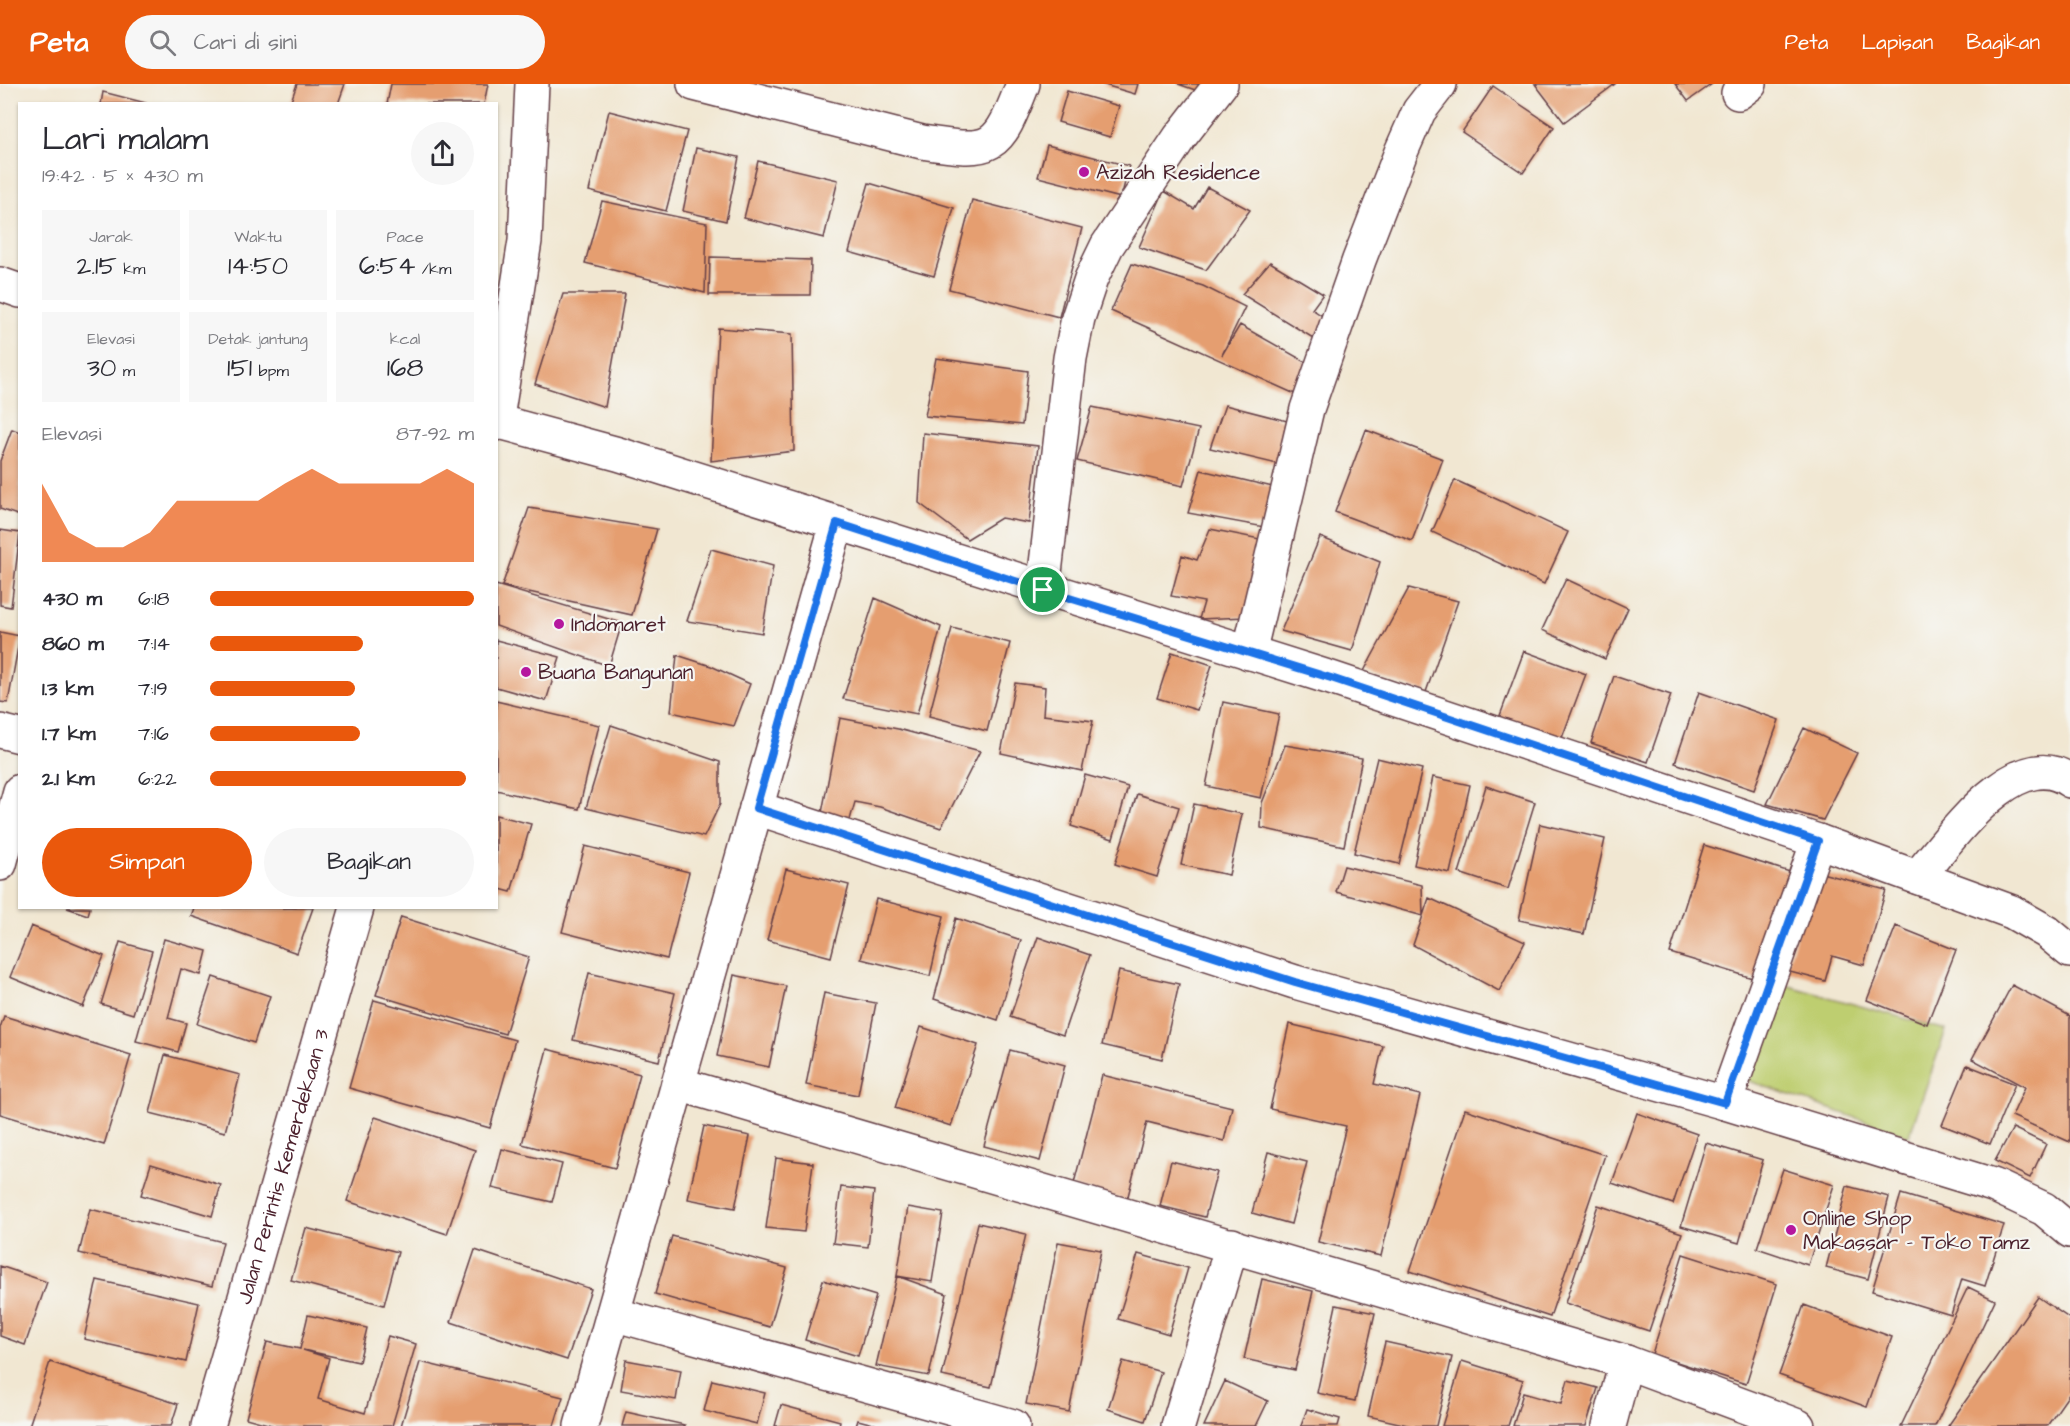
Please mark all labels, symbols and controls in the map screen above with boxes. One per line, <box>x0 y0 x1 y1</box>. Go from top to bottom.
search box <box>125 15 545 69</box>
text: Peta <box>30 23 89 62</box>
icon: search <box>146 26 179 59</box>
text: Cari di sini <box>194 27 297 58</box>
text: Peta <box>1785 28 1828 57</box>
text: Lapisan <box>1861 28 1933 57</box>
text: Bagikan <box>1966 28 2040 57</box>
text: Lari malam <box>42 116 208 162</box>
button: share <box>411 122 474 185</box>
place label: Azizah Residence <box>1096 158 1260 187</box>
text: 19:42 · 5 × 430 m <box>42 162 203 190</box>
marker: Azizah Residence <box>1077 165 1091 179</box>
text: Jarak <box>89 226 133 248</box>
text: Waktu <box>234 226 282 248</box>
text: Pace <box>386 226 424 248</box>
text: 2.15 <box>77 248 117 284</box>
text: 14:50 <box>228 248 288 284</box>
text: 6:54 <box>359 248 415 284</box>
text: km <box>117 258 145 280</box>
text: /km <box>415 258 451 280</box>
text: Elevasi <box>87 328 135 350</box>
text: Detak jantung <box>208 328 308 350</box>
text: kcal <box>390 328 420 350</box>
text: 30 <box>87 350 116 386</box>
text: 151 <box>227 350 252 386</box>
text: 168 <box>387 350 423 386</box>
text: m <box>116 360 135 382</box>
text: bpm <box>252 360 289 382</box>
text: Elevasi <box>42 420 101 448</box>
text: 87–92 m <box>396 420 474 448</box>
pin <box>1017 564 1068 615</box>
icon: arrive <box>1026 573 1059 606</box>
text: 430 m <box>42 585 102 613</box>
text: 6:18 <box>138 585 169 613</box>
place label: Indomaret <box>571 610 666 639</box>
marker: Indomaret <box>552 617 566 631</box>
text: 860 m <box>42 630 104 658</box>
text: 7:14 <box>138 630 170 658</box>
place label: Buana Bangunan <box>538 658 693 689</box>
marker: Buana Bangunan <box>519 665 533 679</box>
text: 1.3 km <box>42 675 93 703</box>
text: 7:19 <box>138 675 168 703</box>
text: 1.7 km <box>42 720 96 748</box>
text: 7:16 <box>138 720 169 748</box>
text: 2.1 km <box>42 765 95 793</box>
text: 6:22 <box>138 765 177 793</box>
button: Simpan <box>42 828 252 897</box>
button: Bagikan <box>264 828 474 897</box>
street label: Jalan Perintis Kemerdekaan 3 <box>230 1025 337 1308</box>
place label: Online Shop Makassar - Toko Tamz <box>1803 1204 2030 1257</box>
marker: Online Shop Makassar - Toko Tamz <box>1784 1223 1798 1237</box>

